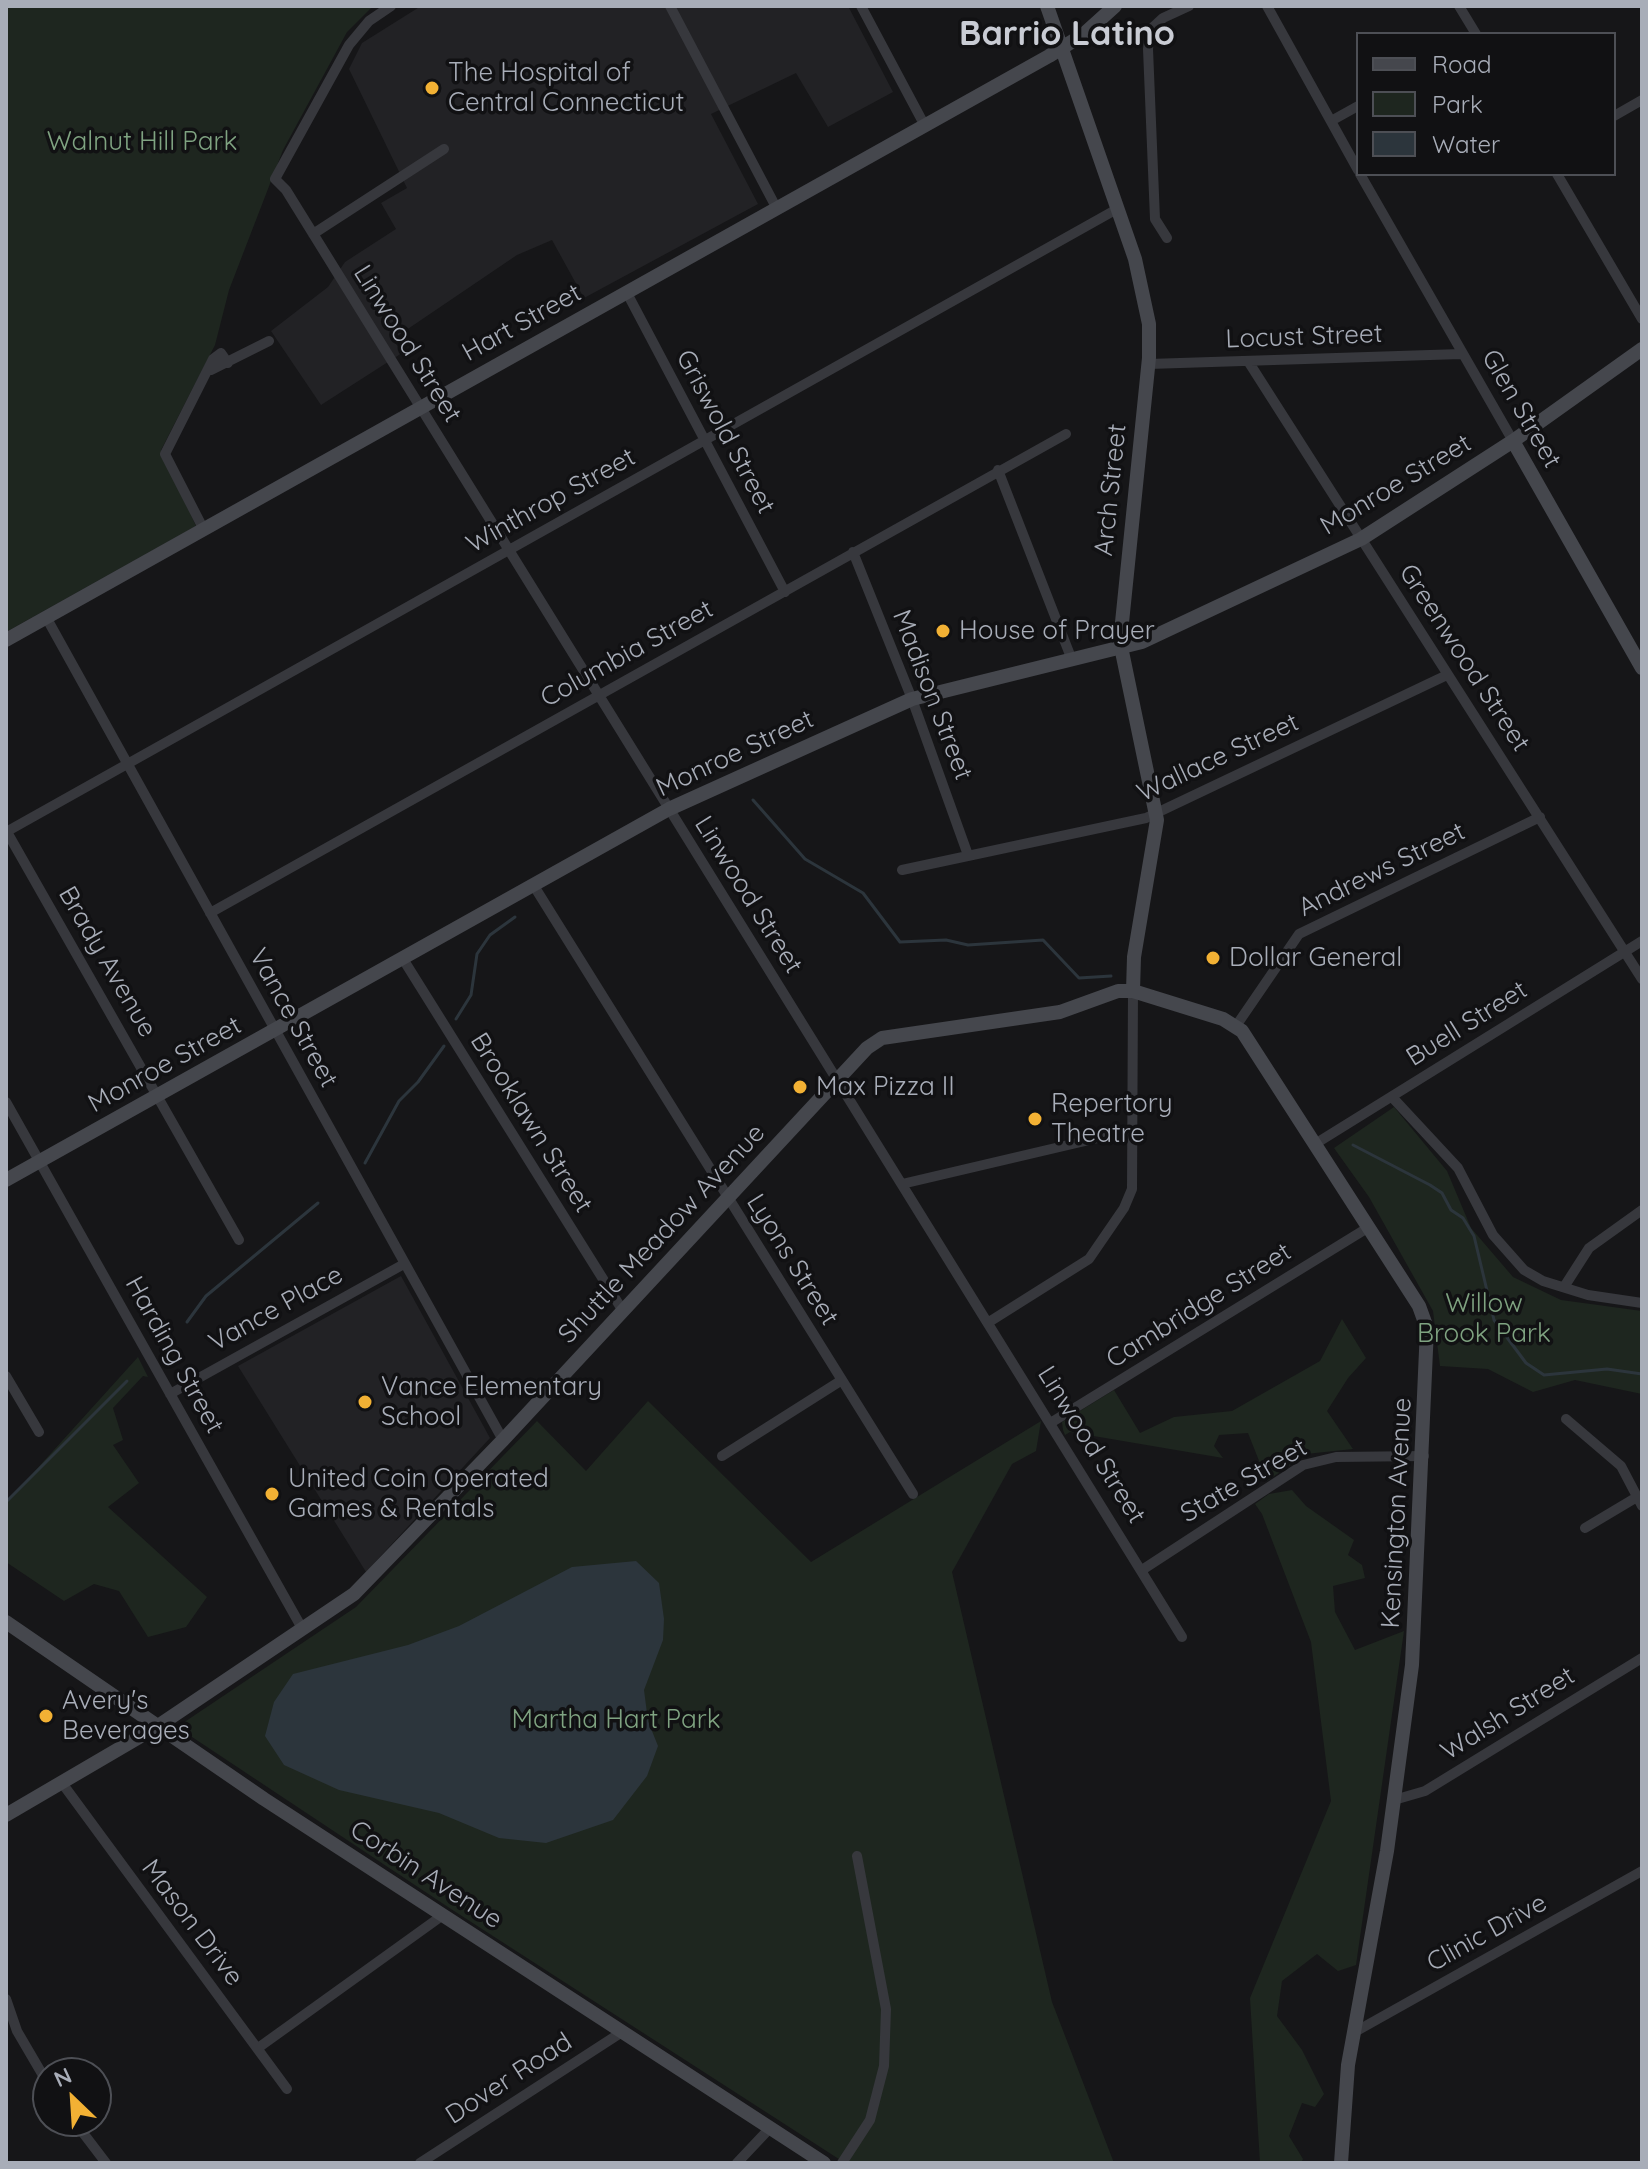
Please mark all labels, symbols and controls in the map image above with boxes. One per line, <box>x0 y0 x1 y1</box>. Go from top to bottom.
district label: Barrio Latino <box>959 15 1175 55</box>
legend <box>1356 32 1616 176</box>
text: Road <box>1432 49 1492 79</box>
place label: The Hospital of Central Connecticut <box>448 57 684 118</box>
marker: The Hospital of Central Connecticut <box>423 79 441 97</box>
text: Park <box>1432 89 1483 119</box>
park label: Walnut Hill Park <box>47 126 237 158</box>
text: Water <box>1432 129 1500 159</box>
street label: Linwood Street <box>346 260 468 428</box>
street label: Hart Street <box>457 277 587 369</box>
street label: Locust Street <box>1225 319 1383 355</box>
street label: Glen Street <box>1475 344 1567 474</box>
street label: Griswold Street <box>669 345 781 519</box>
street label: Arch Street <box>1089 422 1133 558</box>
street label: Monroe Street <box>1315 428 1477 542</box>
street label: Winthrop Street <box>461 442 641 560</box>
street label: Greenwood Street <box>1392 559 1536 757</box>
street label: Columbia Street <box>535 594 719 714</box>
street label: Madison Street <box>885 606 979 784</box>
place label: House of Prayer <box>959 615 1155 647</box>
marker: House of Prayer <box>934 622 952 640</box>
street label: Monroe Street <box>651 704 819 804</box>
street label: Wallace Street <box>1132 707 1304 809</box>
street label: Linwood Street <box>687 811 809 979</box>
street label: Andrews Street <box>1294 816 1470 924</box>
street label: Brady Avenue <box>51 881 163 1043</box>
place label: Dollar General <box>1229 942 1402 974</box>
street label: Vance Street <box>242 943 344 1093</box>
marker: Dollar General <box>1204 949 1222 967</box>
street label: Buell Street <box>1401 975 1533 1073</box>
street label: Monroe Street <box>83 1010 247 1120</box>
street label: Brooklawn Street <box>463 1027 599 1219</box>
place label: Max Pizza II <box>816 1071 955 1103</box>
marker: Max Pizza II <box>791 1078 809 1096</box>
place label: Repertory Theatre <box>1051 1088 1173 1150</box>
marker: Repertory Theatre <box>1026 1110 1044 1128</box>
street label: Shuttle Meadow Avenue <box>552 1118 772 1350</box>
street label: Lyons Street <box>739 1189 845 1331</box>
street label: Cambridge Street <box>1101 1237 1297 1375</box>
street label: Vance Place <box>204 1259 348 1359</box>
street label: Harding Street <box>118 1271 230 1439</box>
park label: Willow Brook Park <box>1417 1288 1551 1350</box>
street label: Linwood Street <box>1030 1361 1152 1529</box>
place label: Vance Elementary School <box>381 1371 602 1432</box>
marker: Vance Elementary School <box>356 1393 374 1411</box>
street label: Kensington Avenue <box>1375 1397 1419 1629</box>
street label: State Street <box>1175 1432 1313 1530</box>
place label: United Coin Operated Games & Rentals <box>288 1463 549 1524</box>
marker: United Coin Operated Games & Rentals <box>263 1485 281 1503</box>
street label: Walsh Street <box>1435 1661 1581 1767</box>
place label: Avery's Beverages <box>62 1685 190 1746</box>
park label: Martha Hart Park <box>511 1704 721 1736</box>
marker: Avery's Beverages <box>37 1707 55 1725</box>
street label: Corbin Avenue <box>344 1814 508 1936</box>
street label: Mason Drive <box>134 1854 250 1992</box>
street label: Clinic Drive <box>1422 1887 1552 1979</box>
street label: Dover Road <box>440 2027 578 2131</box>
north arrow <box>32 2057 112 2137</box>
text: N <box>49 2061 76 2093</box>

